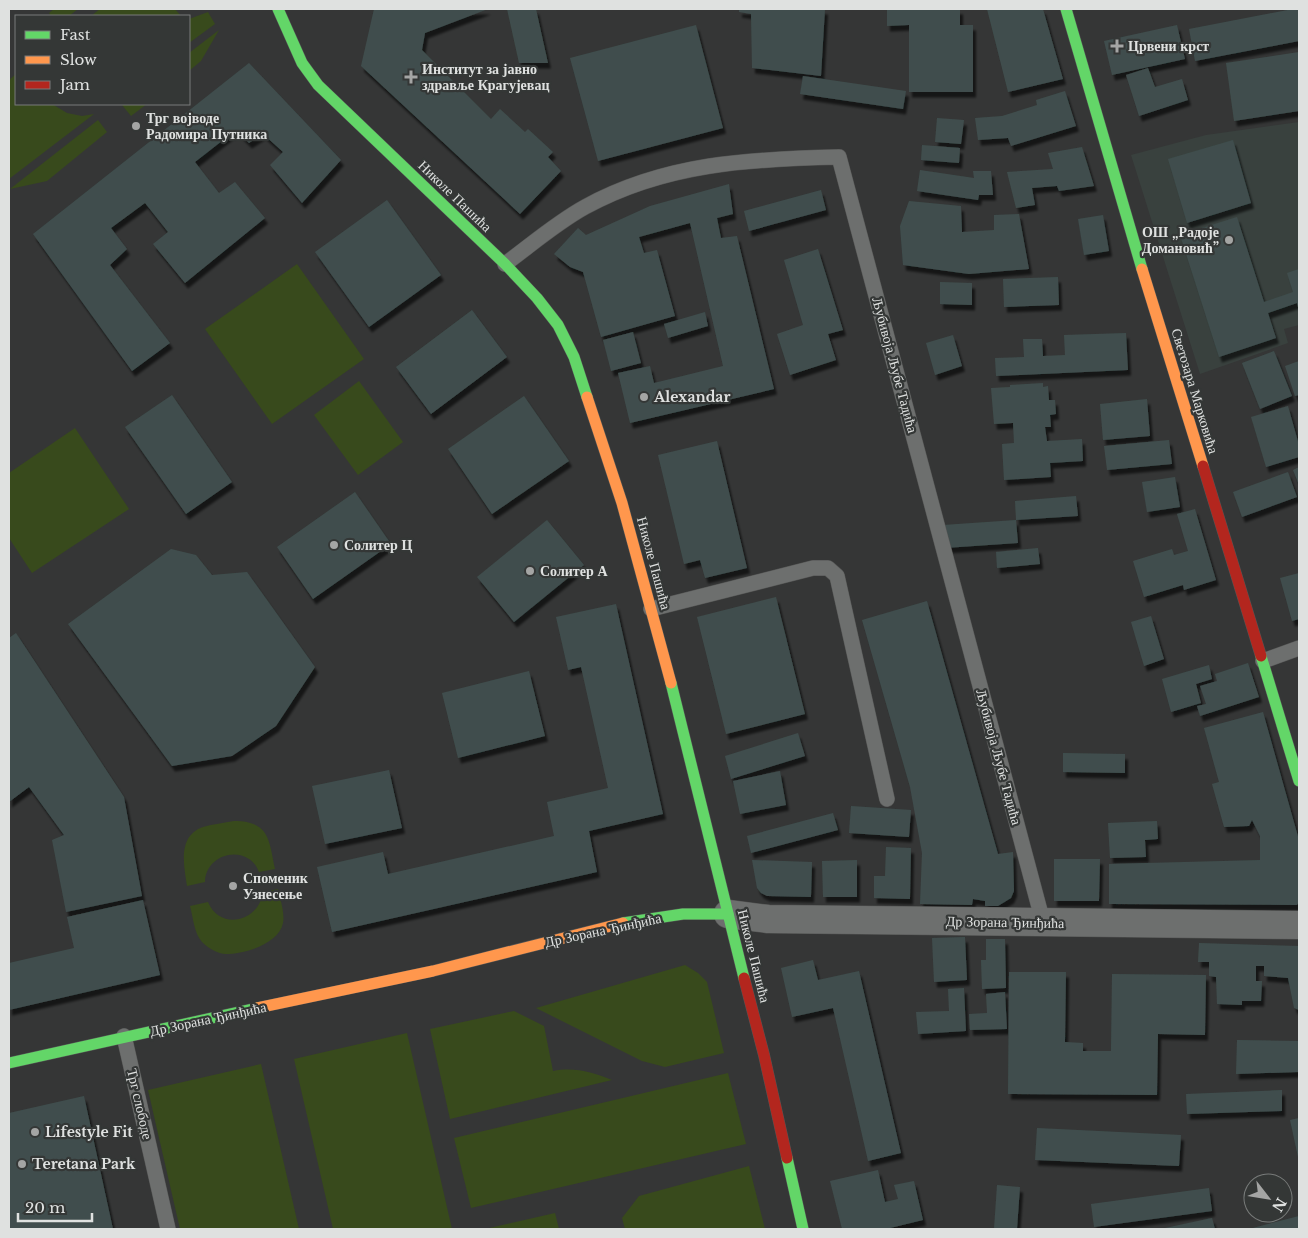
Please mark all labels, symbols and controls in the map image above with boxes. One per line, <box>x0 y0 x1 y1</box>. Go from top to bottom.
legend <box>15 15 190 105</box>
text: Fast <box>60 25 91 44</box>
place label: Црвени крст <box>1128 37 1209 55</box>
marker: Црвени крст <box>1110 39 1124 53</box>
text: Slow <box>60 50 97 69</box>
place label: Институт за јавно здравље Крагујевац <box>422 60 549 94</box>
marker: Институт за јавно здравље Крагујевац <box>404 70 418 84</box>
text: Jam <box>58 75 90 94</box>
place label: Трг војводе Радомира Путника <box>146 109 267 143</box>
marker: Трг војводе Радомира Путника <box>130 120 142 132</box>
street label: Николе Пашића <box>414 156 496 236</box>
place label: ОШ „Радоје Домановић” <box>1142 223 1219 257</box>
marker: ОШ „Радоје Домановић” <box>1223 234 1235 246</box>
street label: Љубивоја Љубе Тадића <box>868 295 922 436</box>
street label: Светозара Марковића <box>1167 326 1223 457</box>
place label: Alexandar <box>653 388 730 406</box>
marker: Alexandar <box>638 391 650 403</box>
street label: Николе Пашића <box>633 515 675 612</box>
place label: Солитер Ц <box>344 536 412 554</box>
marker: Солитер Ц <box>328 539 340 551</box>
place label: Солитер А <box>540 562 608 580</box>
marker: Солитер А <box>524 565 536 577</box>
street label: Љубивоја Љубе Тадића <box>972 687 1026 828</box>
place label: Споменик Узнесење <box>243 869 309 903</box>
marker: Споменик Узнесење <box>227 880 239 892</box>
street label: Николе Пашића <box>734 907 774 1005</box>
street label: Др Зорана Ђинђића <box>543 909 664 951</box>
street label: Др Зорана Ђинђића <box>946 912 1065 932</box>
street label: Др Зорана Ђинђића <box>148 998 269 1040</box>
street label: Трг слободе <box>123 1067 157 1141</box>
place label: Lifestyle Fit <box>45 1123 133 1141</box>
marker: Lifestyle Fit <box>29 1126 41 1138</box>
place label: Teretana Park <box>32 1155 136 1173</box>
marker: Teretana Park <box>16 1158 28 1170</box>
north arrow <box>1243 1173 1293 1223</box>
scale bar <box>18 1190 91 1222</box>
text: N <box>1268 1194 1290 1215</box>
text: 20 m <box>25 1198 65 1217</box>

